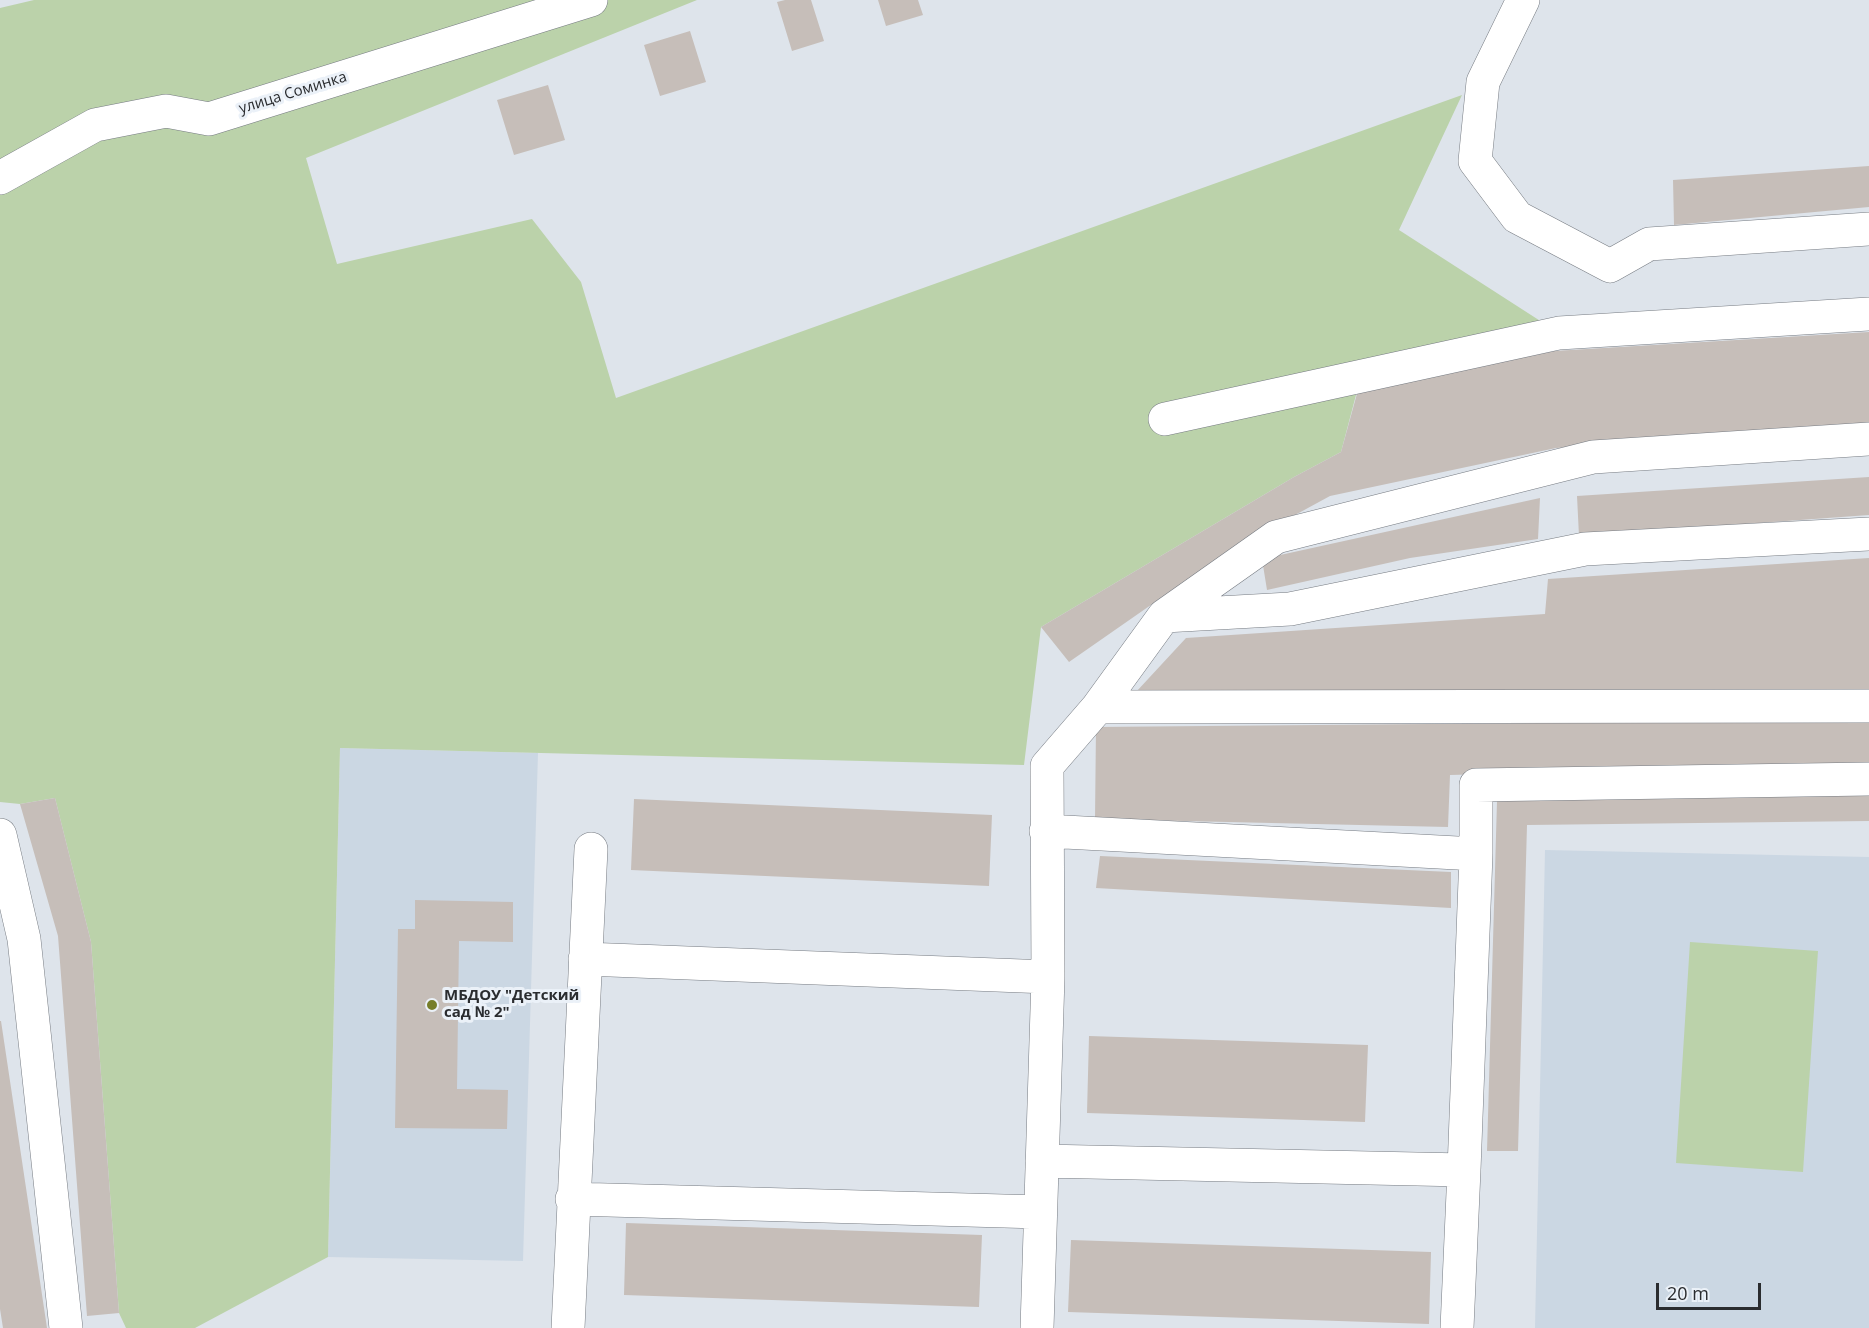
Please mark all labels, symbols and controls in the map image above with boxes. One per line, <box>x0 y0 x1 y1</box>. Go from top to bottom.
street label: улица Соминка <box>237 68 349 118</box>
place label: МБДОУ "Детский сад № 2" <box>444 987 579 1022</box>
marker: МБДОУ "Детский сад № 2" <box>425 998 439 1012</box>
scale bar <box>1659 1271 1764 1309</box>
text: 20 m <box>1667 1281 1709 1305</box>

